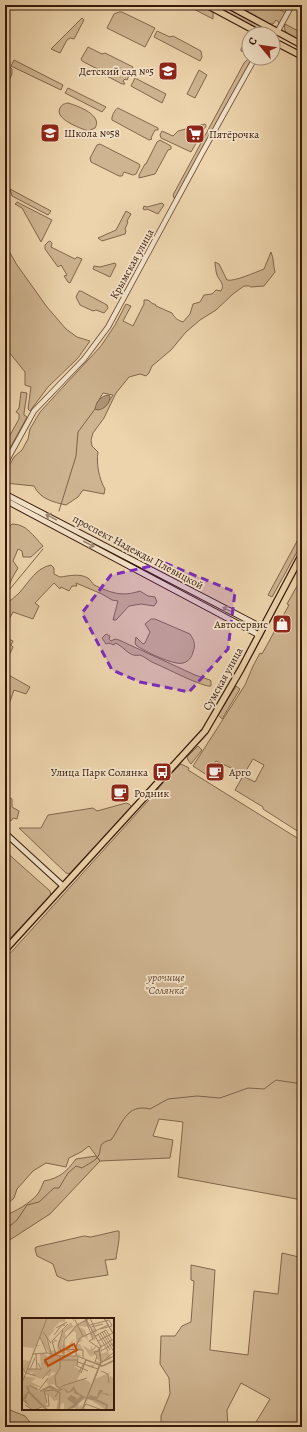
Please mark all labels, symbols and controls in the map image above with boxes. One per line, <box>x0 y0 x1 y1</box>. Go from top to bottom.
north arrow <box>241 26 281 66</box>
text: С <box>244 35 261 48</box>
school or university icon: Детский сад №5 <box>157 60 179 82</box>
place label: Детский сад №5 <box>79 64 154 79</box>
school or university icon: Школа №58 <box>39 122 61 144</box>
supermarket icon: Пятёрочка <box>184 123 206 145</box>
place label: Школа №58 <box>64 126 120 141</box>
place label: Пятёрочка <box>209 127 260 142</box>
street label: Крымская улица <box>106 225 158 302</box>
street label: проспект Надежды Плевицкой <box>70 511 206 593</box>
one-way arrow <box>45 513 57 521</box>
one-way arrow <box>83 541 95 548</box>
one-way arrow <box>222 606 234 613</box>
shop icon: Автосервис <box>271 613 293 635</box>
place label: Автосервис <box>213 617 268 632</box>
street label: Сумская улица <box>199 644 247 713</box>
bus stop icon: Улица Парк Солянка <box>151 761 173 783</box>
cafe icon: Арго <box>204 761 226 783</box>
place label: Улица Парк Солянка <box>51 765 149 780</box>
place label: Арго <box>228 765 252 780</box>
cafe icon: Родник <box>109 782 131 804</box>
place label: Родник <box>134 786 169 801</box>
park label: урочище "Солянка" <box>145 970 187 998</box>
inset map <box>22 1318 114 1410</box>

